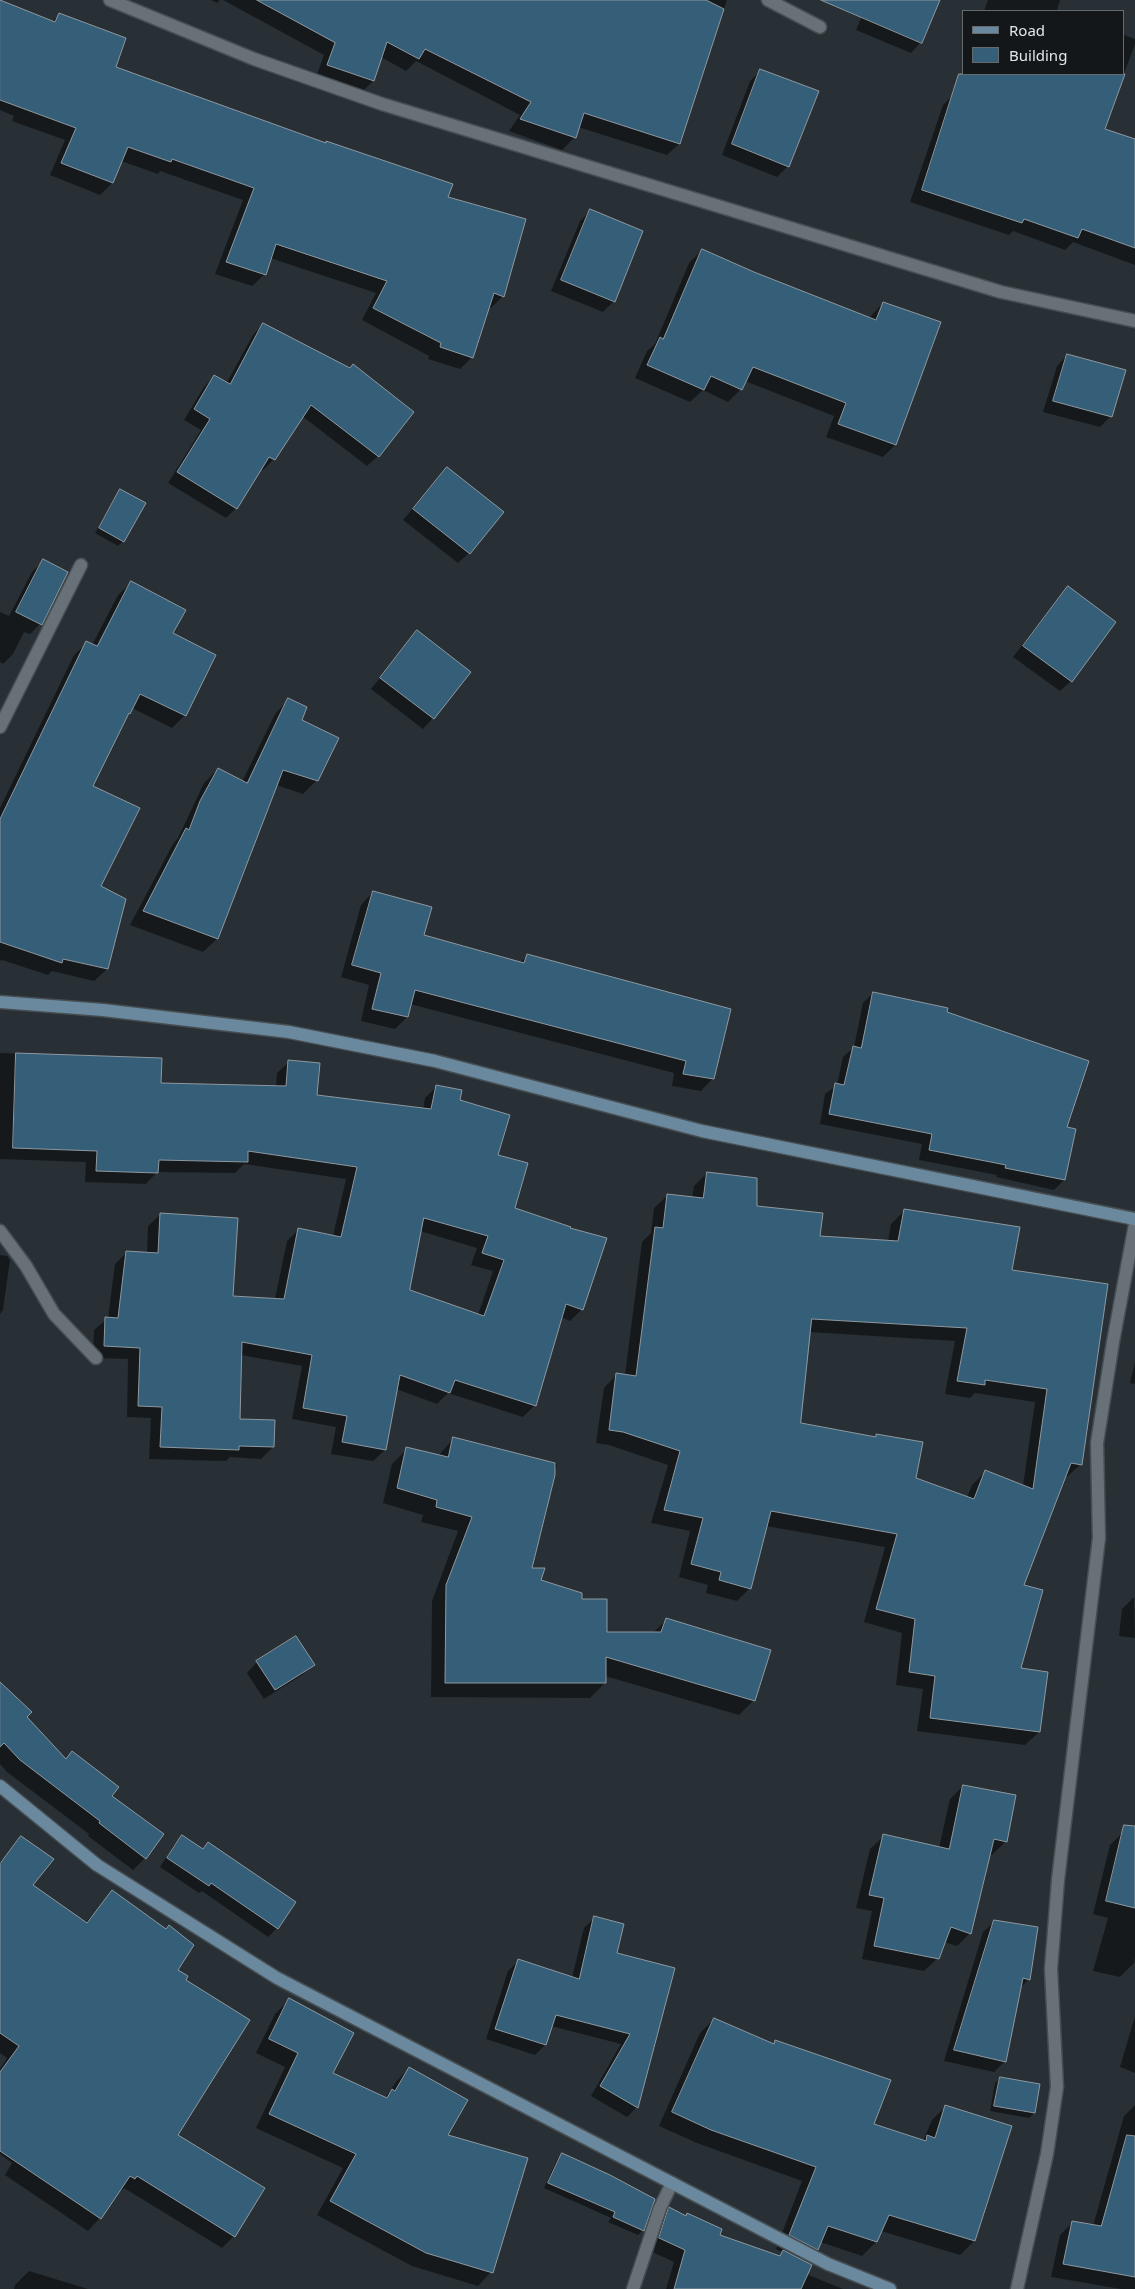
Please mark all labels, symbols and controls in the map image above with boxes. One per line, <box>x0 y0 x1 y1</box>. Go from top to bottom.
legend <box>962 10 1125 75</box>
text: Road <box>1009 20 1045 40</box>
text: Building <box>1009 45 1067 65</box>

